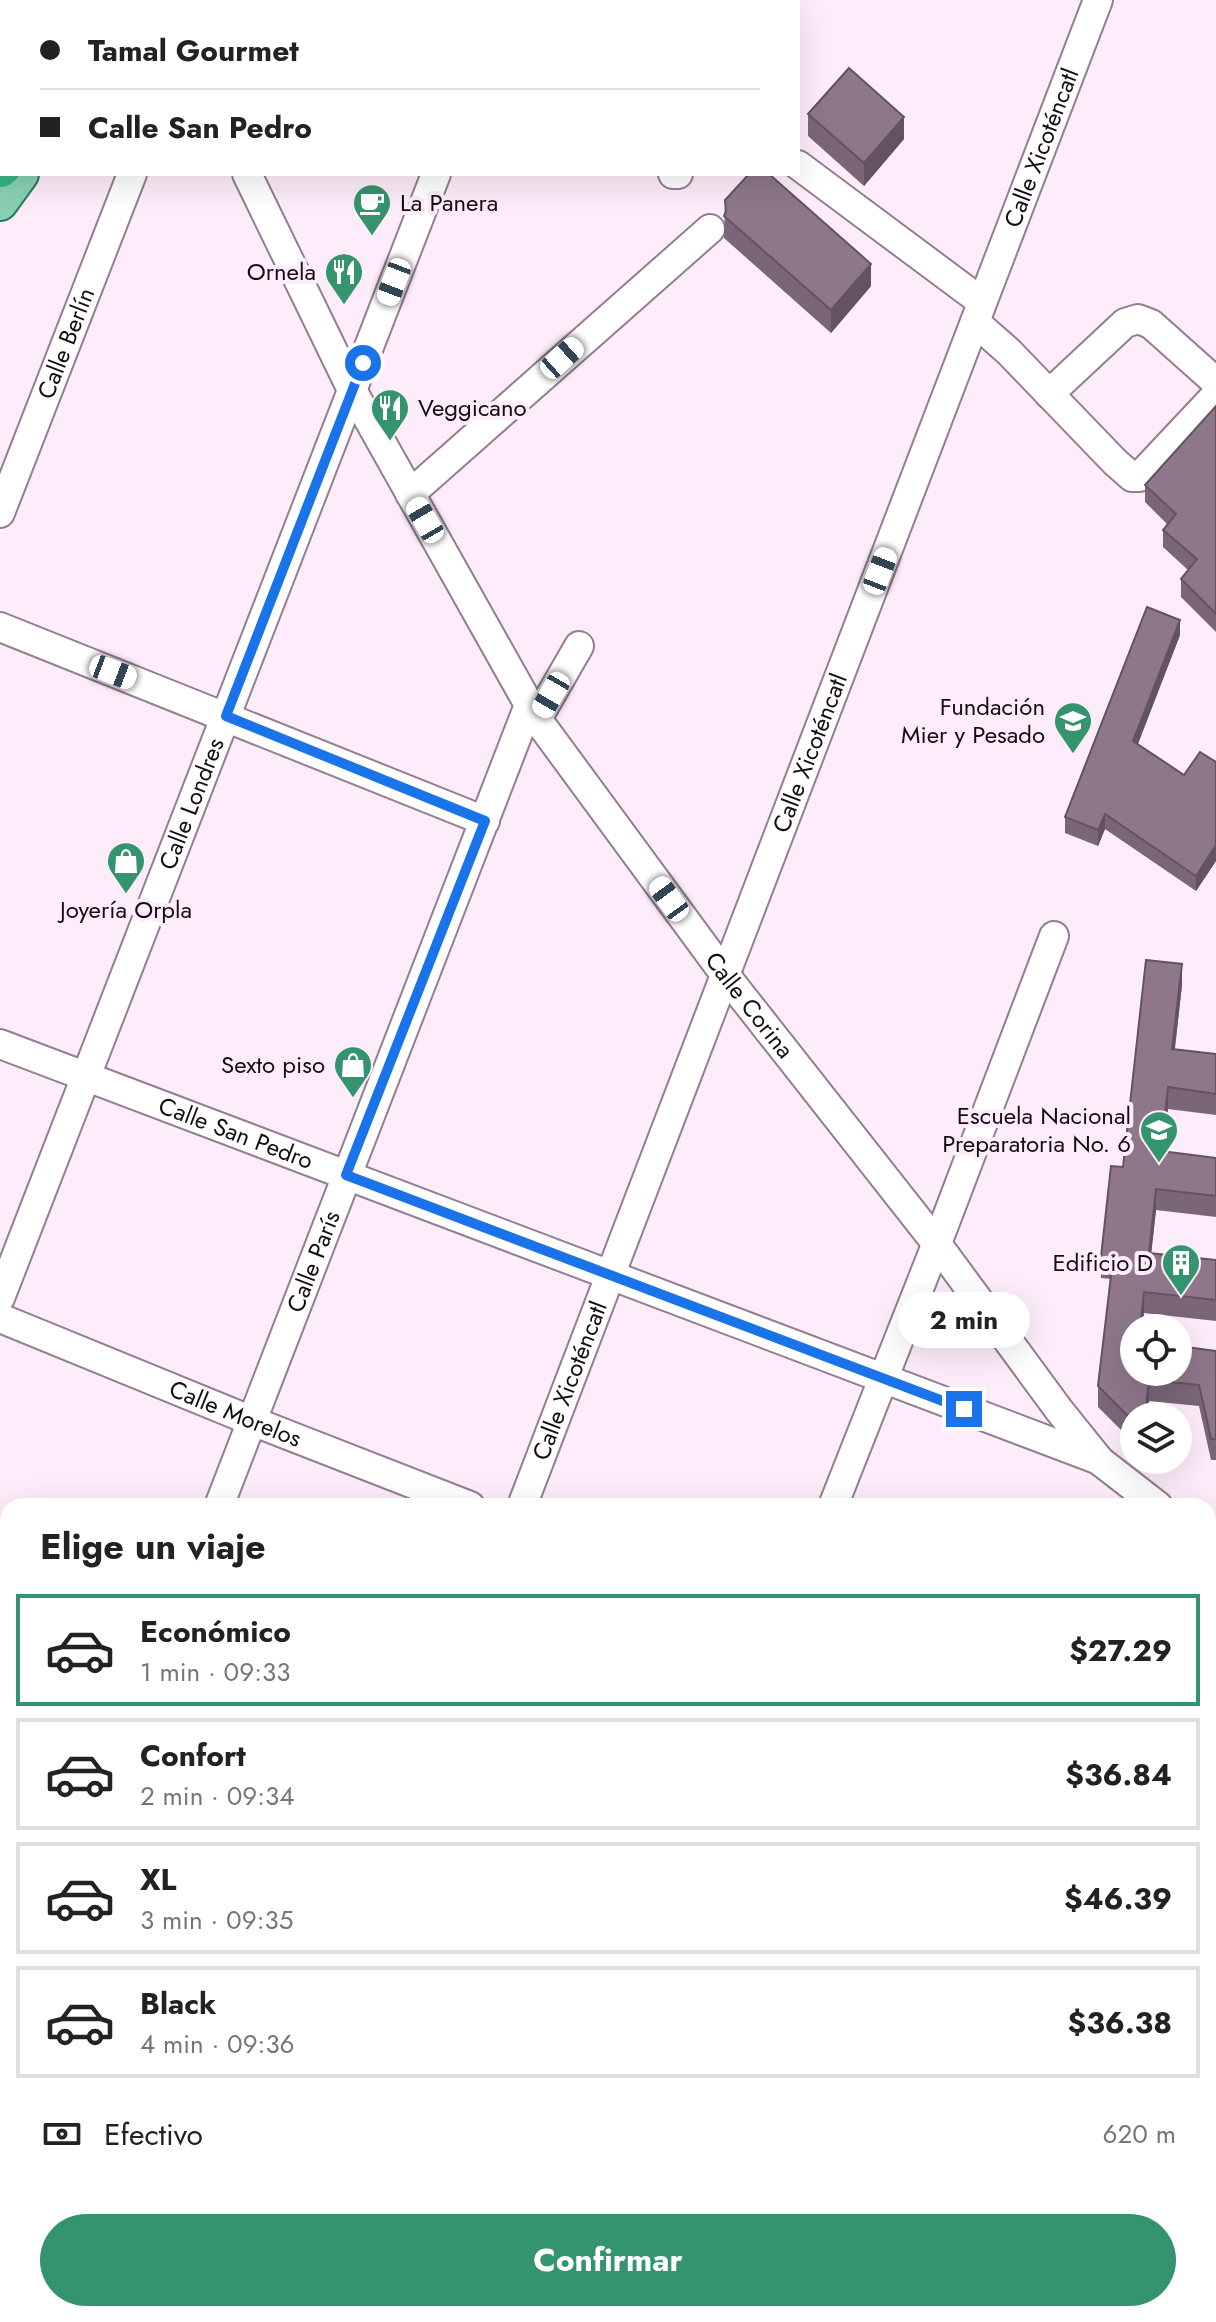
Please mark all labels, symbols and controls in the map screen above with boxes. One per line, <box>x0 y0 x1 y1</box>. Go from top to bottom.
text: Tamal Gourmet <box>88 29 299 72</box>
street label: Calle Xicoténcatl <box>995 63 1087 232</box>
text: Calle San Pedro <box>88 106 312 149</box>
cafe icon: La Panera <box>351 182 393 237</box>
place label: La Panera <box>400 185 498 220</box>
restaurant icon: Ornela <box>323 251 365 306</box>
place label: Ornela <box>247 254 316 289</box>
car <box>374 255 414 309</box>
street label: Calle Berlín <box>28 282 103 404</box>
car <box>536 333 588 383</box>
route start <box>345 345 381 381</box>
restaurant icon: Veggicano <box>369 387 411 442</box>
place label: Veggicano <box>418 390 527 425</box>
car <box>403 493 447 547</box>
car <box>860 544 900 598</box>
car <box>86 652 140 692</box>
car <box>529 668 573 722</box>
street label: Calle Xicoténcatl <box>763 668 856 838</box>
place label: Fundación Mier y Pesado <box>901 689 1045 752</box>
school or university icon: Fundación Mier y Pesado <box>1052 700 1094 755</box>
street label: Calle Londres <box>150 733 233 875</box>
shop icon: Joyería Orpla <box>105 840 147 895</box>
car <box>645 873 693 925</box>
place label: Joyería Orpla <box>57 892 192 927</box>
street label: Calle Corina <box>697 944 802 1066</box>
shop icon: Sexto piso <box>332 1044 374 1099</box>
place label: Sexto piso <box>221 1047 325 1082</box>
street label: Calle San Pedro <box>154 1088 318 1178</box>
place label: Escuela Nacional Preparatoria No. 6 <box>942 1098 1131 1161</box>
school or university icon: Escuela Nacional Preparatoria No. 6 <box>1138 1109 1180 1164</box>
street label: Calle París <box>278 1205 349 1318</box>
building icon: Edificio D <box>1160 1242 1202 1297</box>
place label: Edificio D <box>1052 1245 1153 1280</box>
callout: 2 min <box>898 1293 1030 1349</box>
street label: Calle Xicoténcatl <box>523 1296 616 1465</box>
text: 2 min <box>930 1301 998 1339</box>
map controls <box>1120 1314 1192 1474</box>
button: locate <box>1120 1314 1192 1386</box>
street label: Calle Morelos <box>164 1371 307 1456</box>
route end <box>946 1391 982 1427</box>
button: layers <box>1120 1402 1192 1474</box>
text: Elige un viaje <box>40 1520 266 1572</box>
text: Económico <box>140 1610 291 1653</box>
icon: car <box>44 1614 116 1686</box>
text: $27.29 <box>1069 1629 1172 1672</box>
text: 1 min · 09:33 <box>140 1653 290 1691</box>
text: Confort <box>140 1734 246 1777</box>
icon: car <box>44 1738 116 1810</box>
text: $36.84 <box>1065 1753 1172 1796</box>
text: 2 min · 09:34 <box>140 1777 294 1815</box>
text: XL <box>140 1858 176 1901</box>
icon: car <box>44 1862 116 1934</box>
text: $46.39 <box>1064 1877 1172 1920</box>
text: 3 min · 09:35 <box>140 1901 293 1939</box>
text: Black <box>140 1982 216 2025</box>
icon: car <box>44 1986 116 2058</box>
text: $36.38 <box>1068 2001 1172 2044</box>
text: 4 min · 09:36 <box>140 2025 295 2063</box>
icon: cash <box>40 2112 84 2156</box>
text: Efectivo <box>104 2113 203 2156</box>
text: 620 m <box>1103 2115 1176 2153</box>
button: Confirmar <box>40 2214 1176 2306</box>

